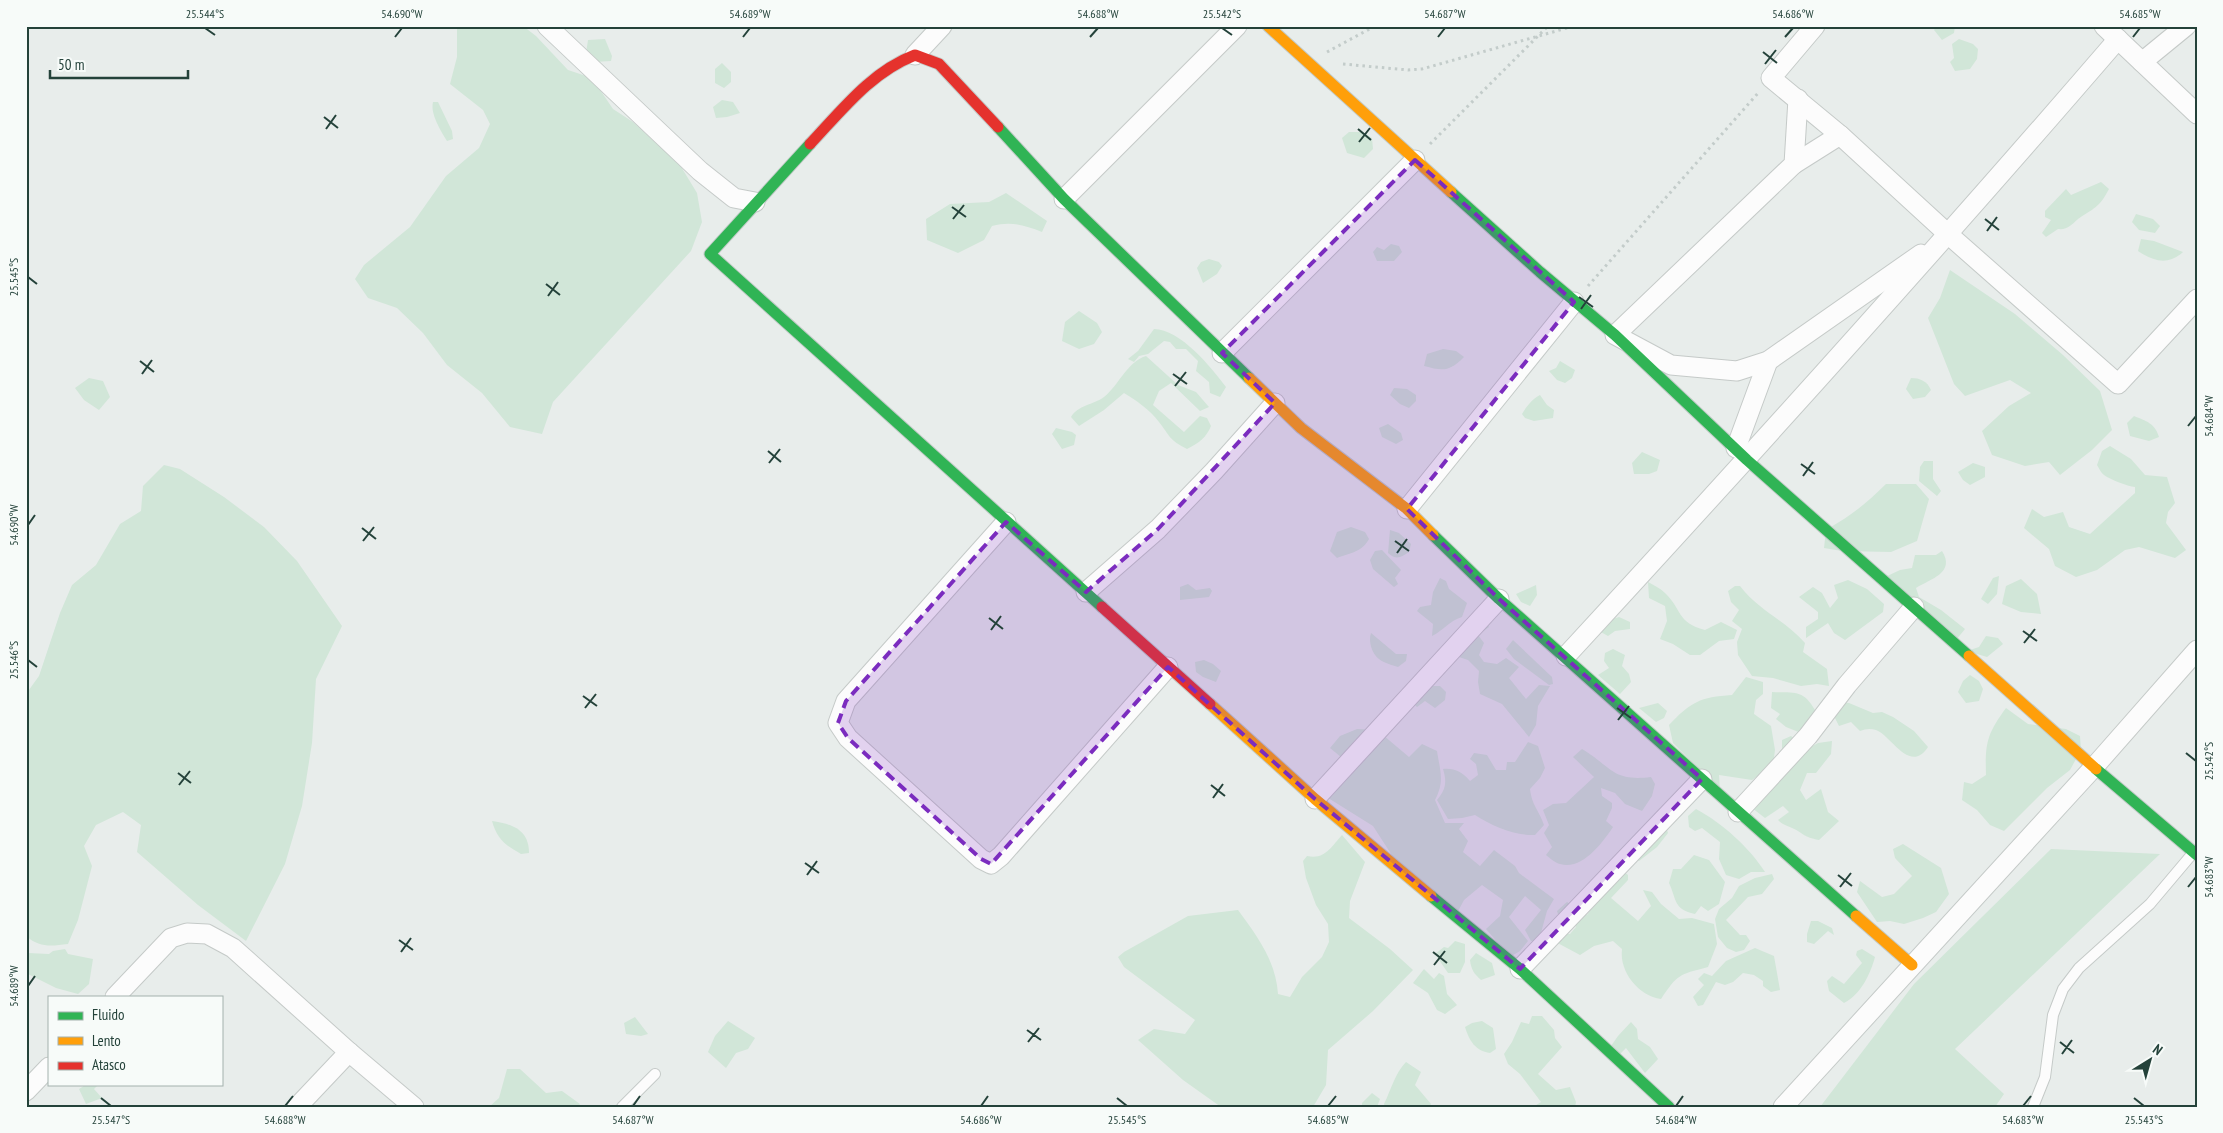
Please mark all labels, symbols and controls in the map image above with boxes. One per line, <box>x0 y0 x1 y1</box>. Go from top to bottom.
text: 25.544°S <box>186 6 224 21</box>
text: 54.690°W <box>381 6 423 21</box>
text: 54.689°W <box>729 6 771 21</box>
text: 54.688°W <box>1077 6 1119 21</box>
text: 25.542°S <box>1203 6 1241 21</box>
text: 54.687°W <box>1424 6 1466 21</box>
text: 54.686°W <box>1772 6 1814 21</box>
text: 54.685°W <box>2119 6 2161 21</box>
scale bar <box>50 48 188 80</box>
text: 50 m <box>58 55 84 74</box>
text: 25.545°S <box>6 258 21 296</box>
text: 54.684°W <box>2201 395 2216 437</box>
text: 54.690°W <box>6 504 21 546</box>
text: 25.546°S <box>6 641 21 679</box>
text: 25.542°S <box>2201 742 2216 780</box>
text: 54.683°W <box>2201 856 2216 898</box>
text: 54.689°W <box>6 965 21 1007</box>
legend <box>48 996 222 1086</box>
text: Fluido <box>92 1005 124 1024</box>
text: Lento <box>92 1031 121 1050</box>
north arrow <box>2126 1036 2176 1086</box>
text: N <box>2149 1040 2166 1059</box>
text: Atasco <box>92 1055 126 1074</box>
text: 25.547°S <box>92 1112 130 1127</box>
text: 54.688°W <box>264 1112 306 1127</box>
text: 54.687°W <box>612 1112 654 1127</box>
text: 54.686°W <box>960 1112 1002 1127</box>
text: 25.545°S <box>1108 1112 1146 1127</box>
text: 54.685°W <box>1307 1112 1349 1127</box>
text: 54.684°W <box>1655 1112 1697 1127</box>
text: 54.683°W <box>2002 1112 2044 1127</box>
text: 25.543°S <box>2125 1112 2163 1127</box>

